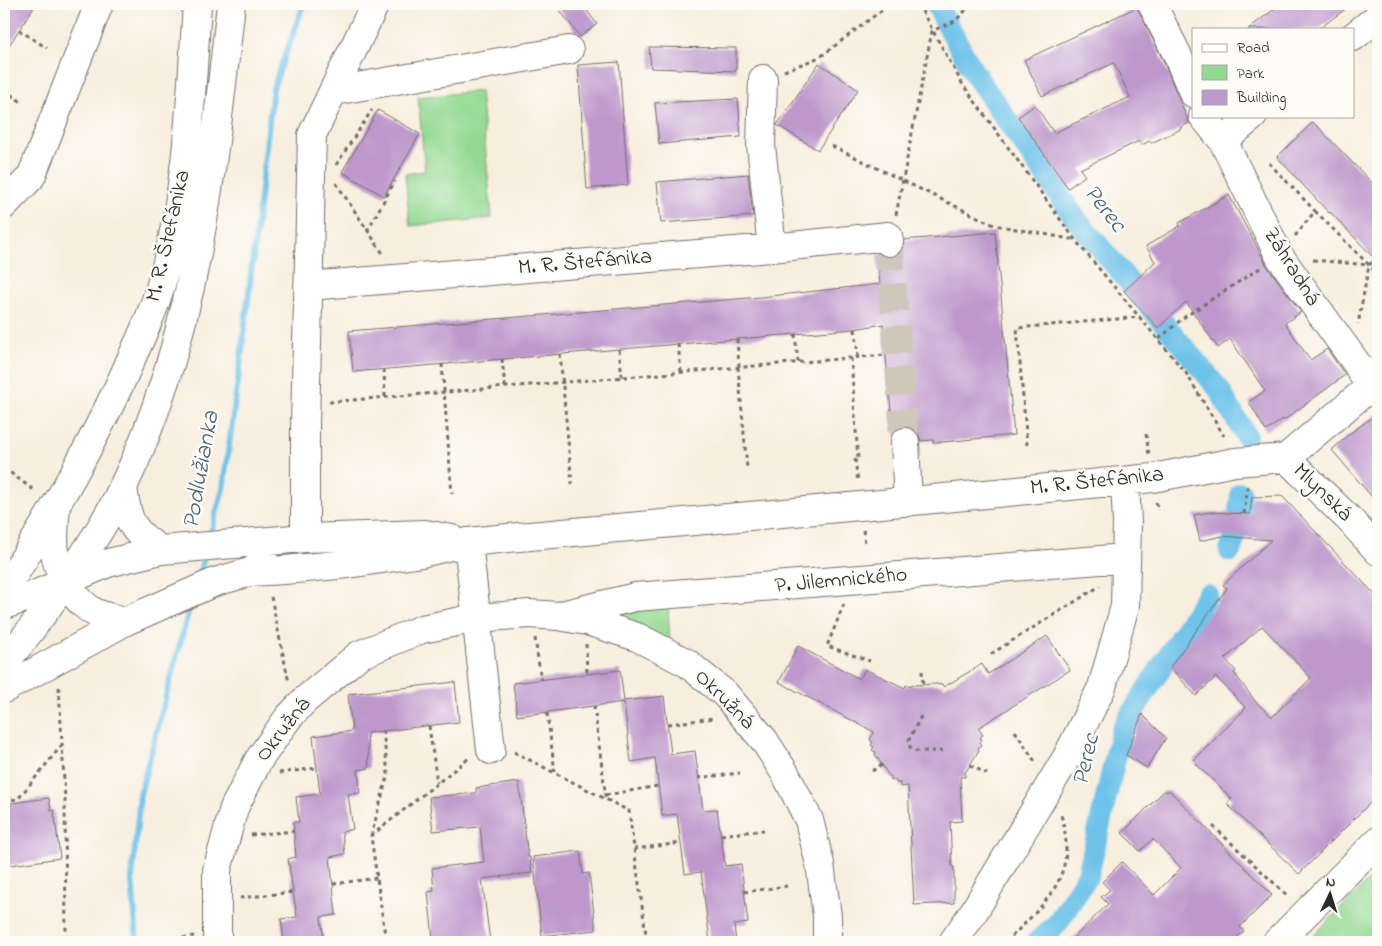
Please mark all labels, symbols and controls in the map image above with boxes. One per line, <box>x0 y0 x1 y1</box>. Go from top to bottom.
legend <box>1192 28 1354 118</box>
text: Road <box>1237 37 1270 59</box>
text: Park <box>1237 63 1265 85</box>
text: Building <box>1236 87 1286 110</box>
street label: M. R. Štefánika <box>138 167 200 305</box>
water label: Perec <box>1074 178 1135 241</box>
street label: Záhradná <box>1254 222 1328 312</box>
street label: M. R. Štefánika <box>517 241 653 285</box>
water label: Podlužianka <box>174 407 230 532</box>
street label: Mlynská <box>1284 456 1359 530</box>
street label: M. R. Štefánika <box>1028 459 1166 505</box>
street label: P. Jilemnického <box>774 559 908 603</box>
street label: Okružná <box>686 662 762 738</box>
street label: Okružná <box>248 691 320 769</box>
water label: Perec <box>1064 729 1110 789</box>
north arrow <box>1304 868 1354 918</box>
text: N <box>1325 872 1336 893</box>

